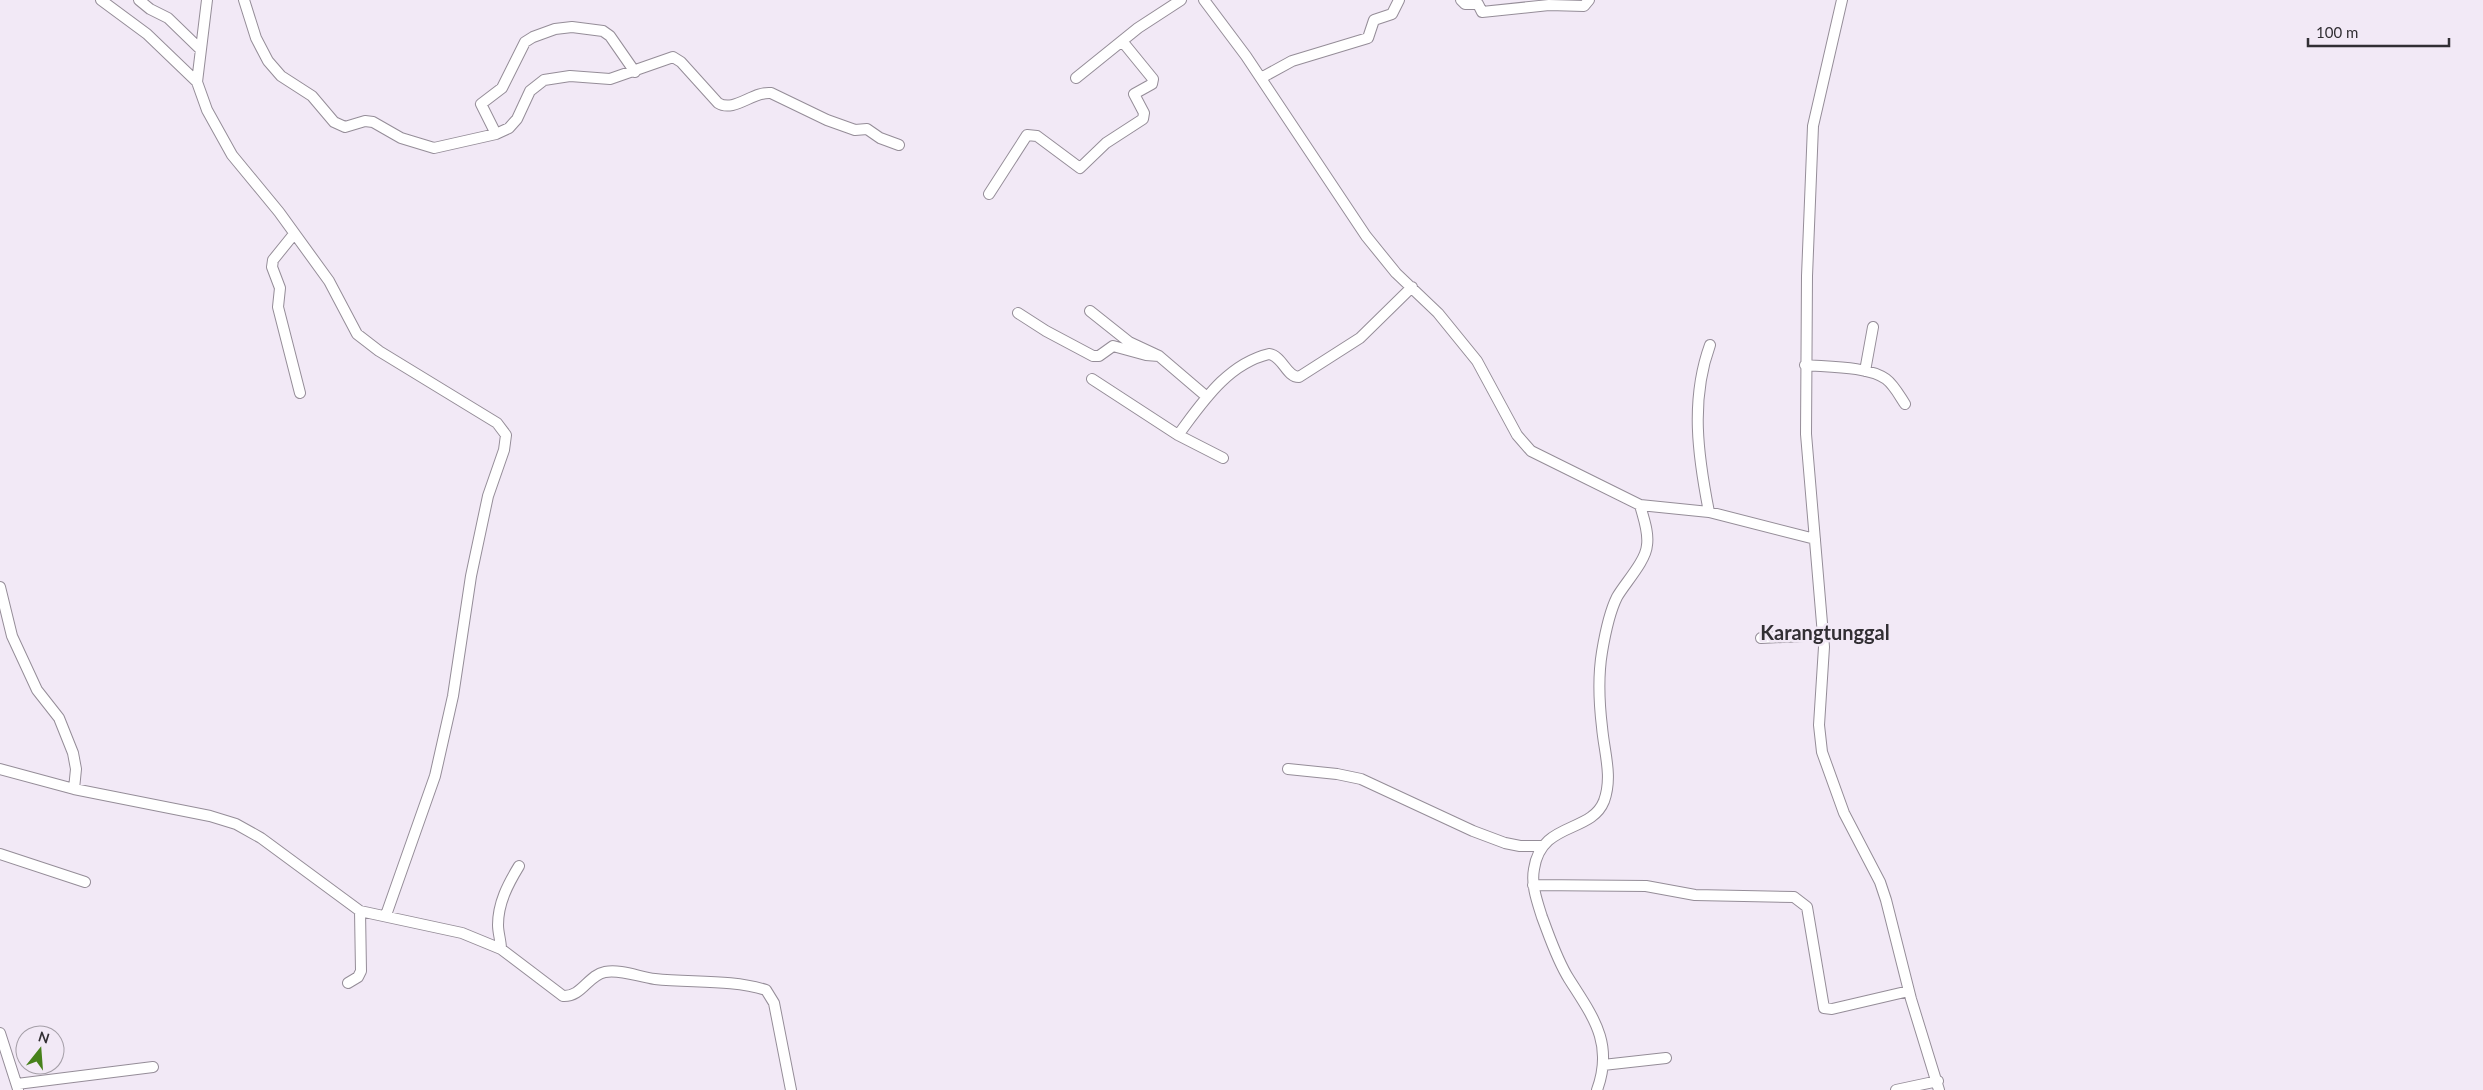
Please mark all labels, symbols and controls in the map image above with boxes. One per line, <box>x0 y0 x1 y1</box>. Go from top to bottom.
scale bar <box>2308 15 2449 47</box>
text: 100 m <box>2316 23 2358 41</box>
district label: Karangtunggal <box>1760 620 1890 644</box>
north arrow <box>15 1025 65 1075</box>
text: N <box>36 1027 52 1047</box>

